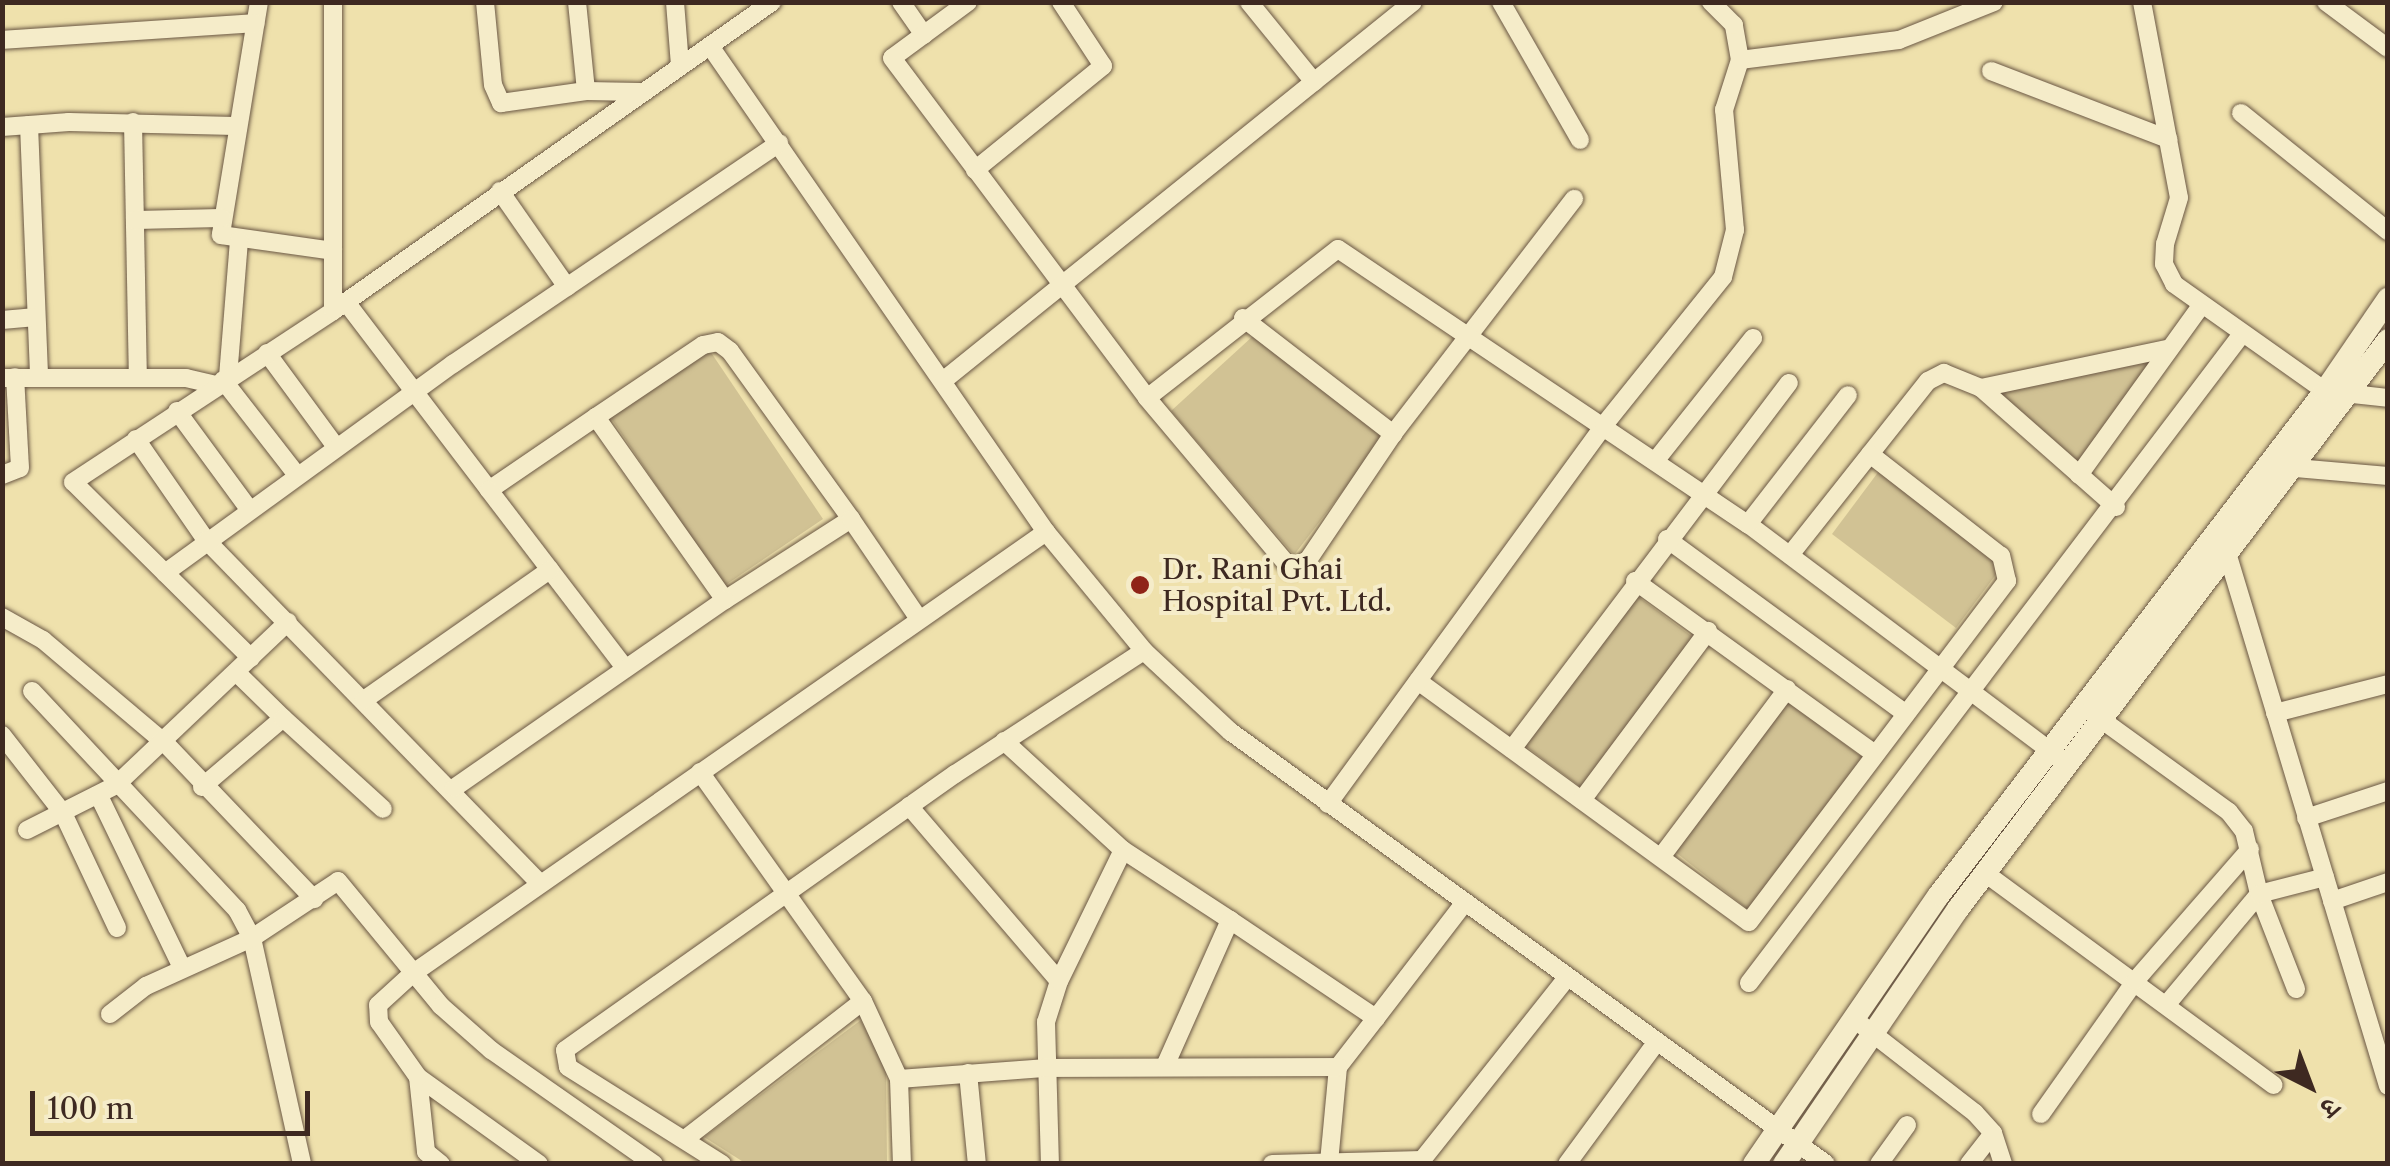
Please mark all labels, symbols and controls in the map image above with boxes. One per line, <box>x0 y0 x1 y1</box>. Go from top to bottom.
place label: Dr. Rani Ghai Hospital Pvt. Ltd. <box>1162 552 1392 618</box>
marker: Dr. Rani Ghai Hospital Pvt. Ltd. <box>1127 572 1153 598</box>
north arrow <box>2260 1036 2360 1136</box>
scale bar <box>35 1071 315 1133</box>
text: 100 m <box>47 1090 134 1127</box>
text: उ <box>2313 1091 2347 1126</box>

